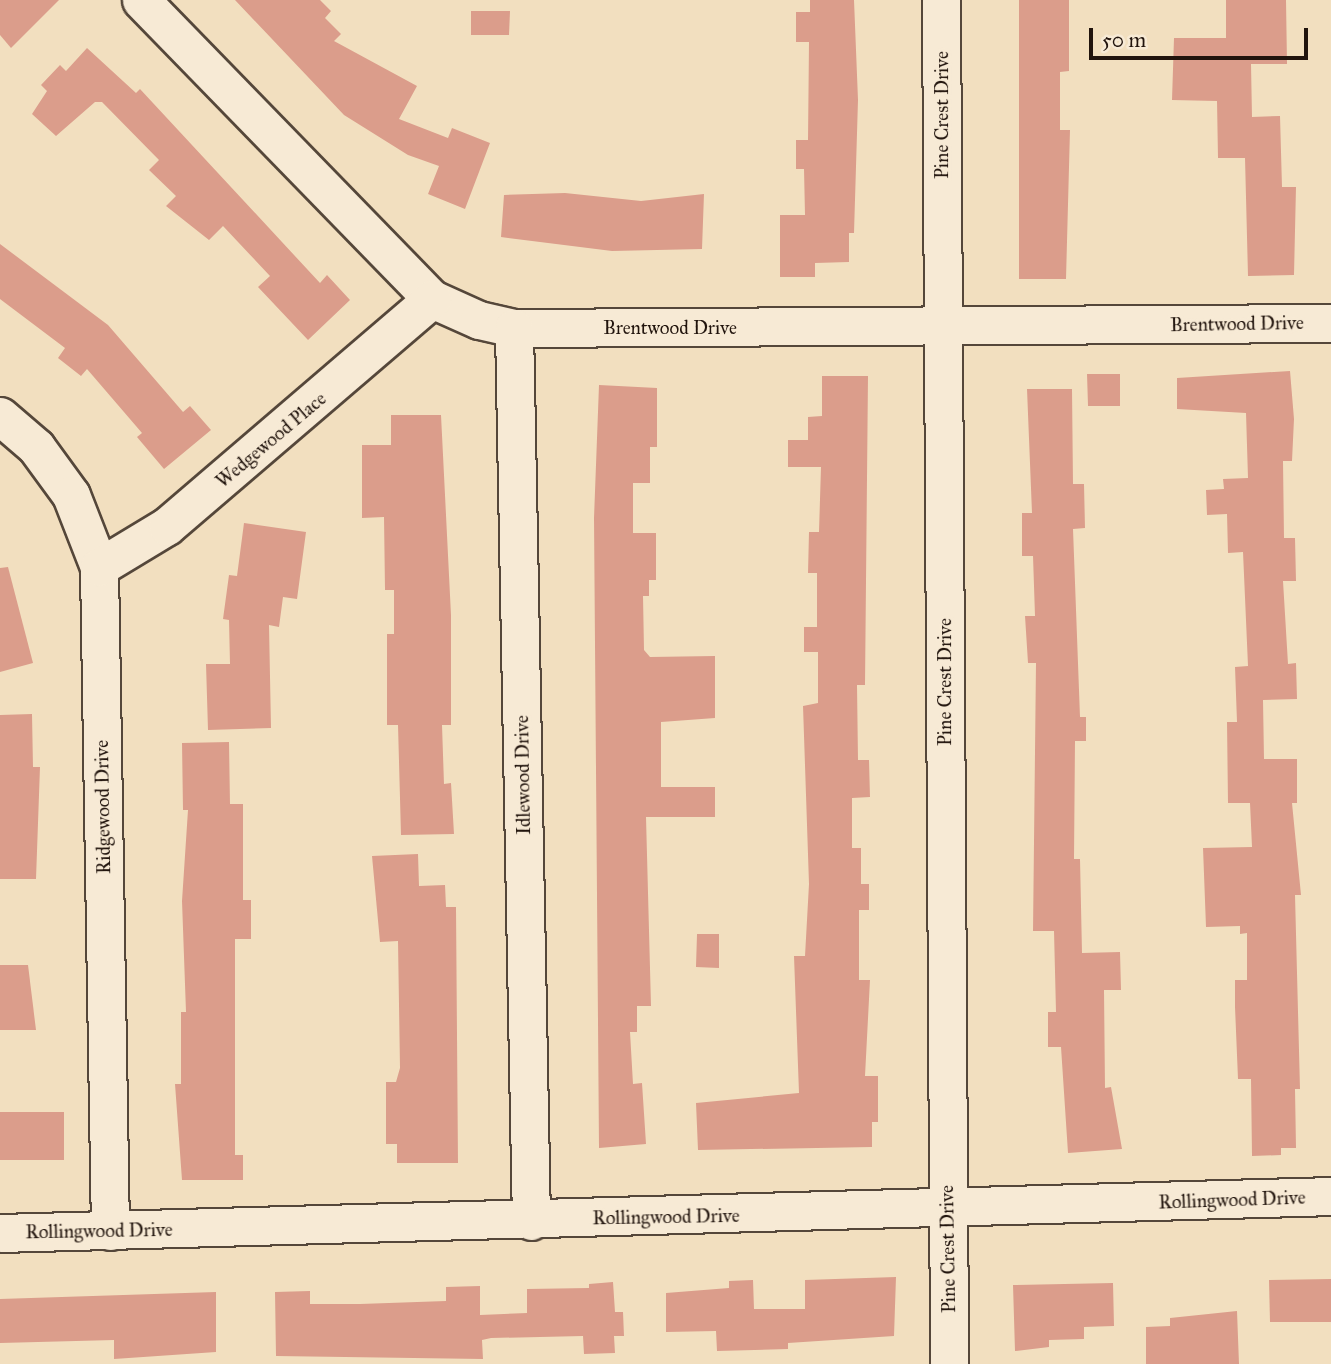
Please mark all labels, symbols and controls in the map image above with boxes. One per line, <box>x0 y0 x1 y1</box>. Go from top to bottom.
scale bar <box>1093 14 1312 58</box>
text: 50 m <box>1102 27 1146 53</box>
street label: Pine Crest Drive <box>931 51 953 179</box>
street label: Brentwood Drive <box>1170 311 1304 337</box>
street label: Brentwood Drive <box>603 317 737 339</box>
street label: Wedgewood Place <box>211 387 331 493</box>
street label: Pine Crest Drive <box>934 618 956 746</box>
street label: Idlewood Drive <box>511 715 535 835</box>
street label: Ridgewood Drive <box>90 740 116 874</box>
street label: Pine Crest Drive <box>935 1185 961 1313</box>
street label: Rollingwood Drive <box>1158 1186 1306 1214</box>
street label: Rollingwood Drive <box>592 1204 740 1230</box>
street label: Rollingwood Drive <box>25 1218 173 1244</box>

